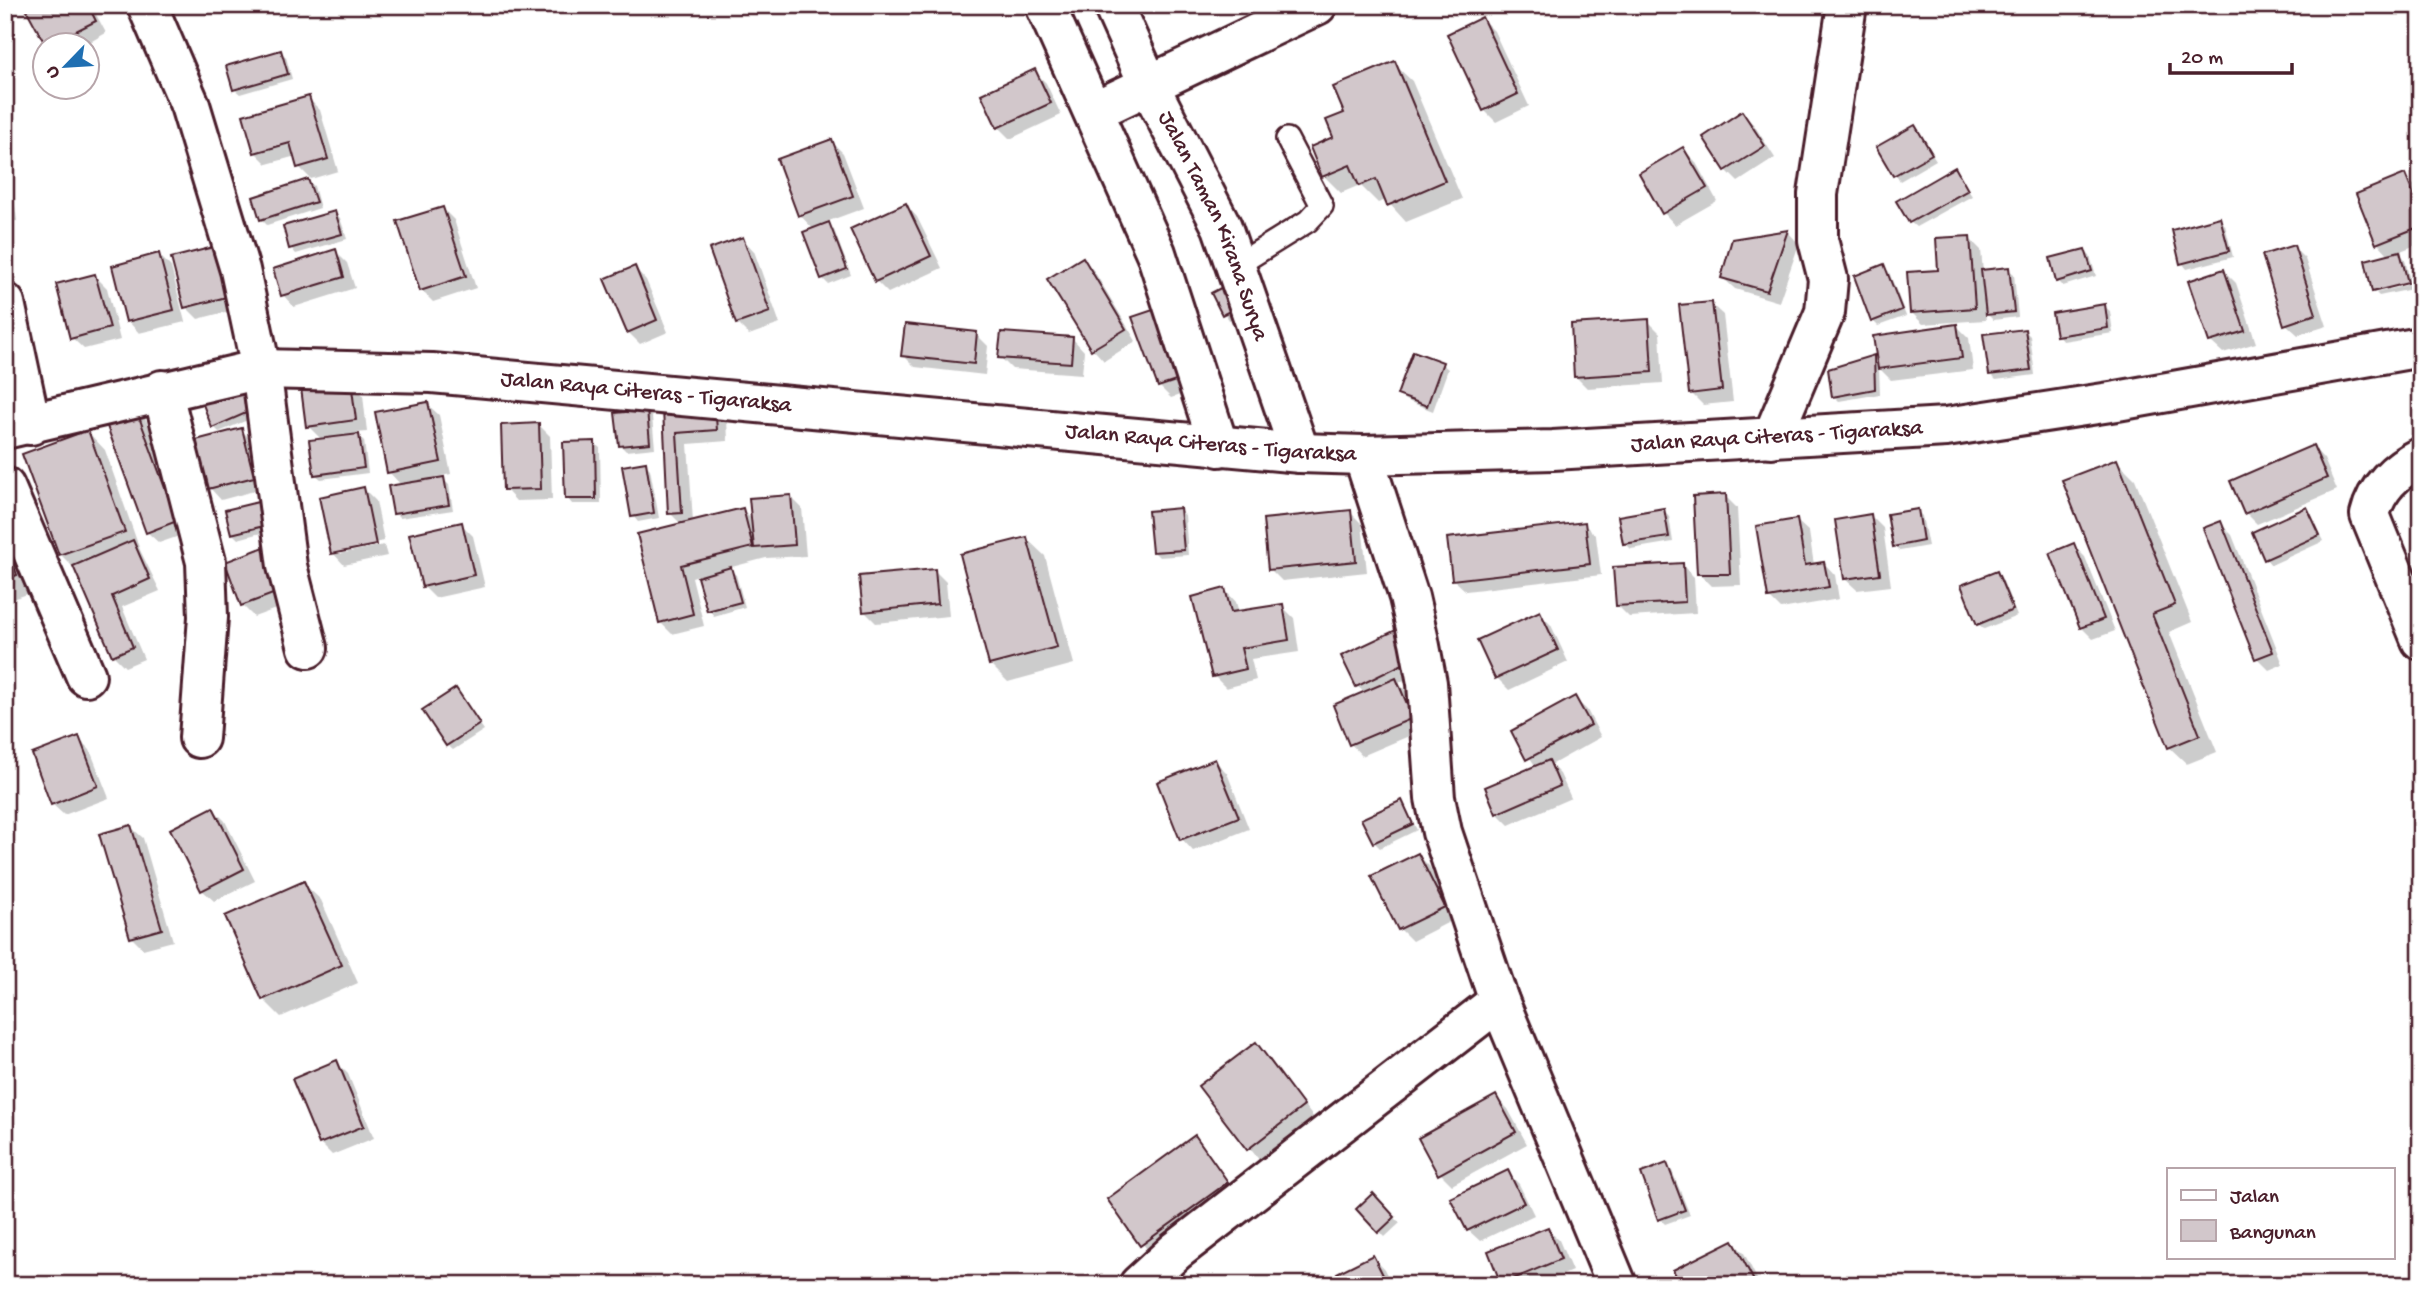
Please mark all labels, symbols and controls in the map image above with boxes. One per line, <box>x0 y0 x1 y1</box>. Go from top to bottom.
north arrow <box>32 32 102 102</box>
scale bar <box>2170 32 2293 76</box>
text: 20 m <box>2181 47 2223 72</box>
text: U <box>41 62 67 82</box>
street label: Jalan Taman Kirana Surya <box>1151 107 1274 346</box>
street label: Jalan Raya Citeras - Tigaraksa <box>499 366 794 420</box>
street label: Jalan Raya Citeras - Tigaraksa <box>1630 415 1925 459</box>
street label: Jalan Raya Citeras - Tigaraksa <box>1064 418 1358 468</box>
legend <box>2167 1168 2394 1258</box>
text: Jalan <box>2230 1186 2279 1211</box>
text: Bangunan <box>2229 1222 2316 1247</box>

